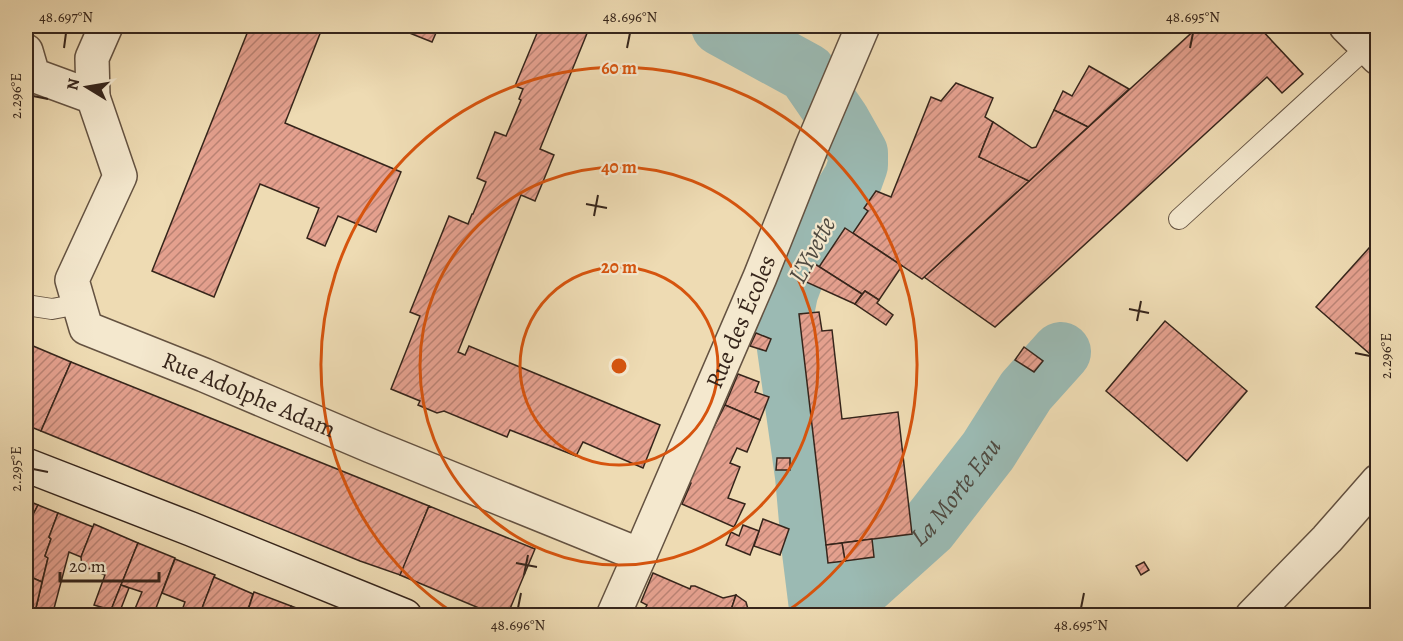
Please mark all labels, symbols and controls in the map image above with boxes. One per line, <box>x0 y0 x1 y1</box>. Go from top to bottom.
text: 48.697°N <box>39 7 93 27</box>
text: 48.696°N <box>603 7 658 27</box>
text: 48.695°N <box>1166 7 1220 27</box>
text: 60 m <box>601 56 637 80</box>
north arrow <box>57 57 117 117</box>
text: 2.296°E <box>6 73 26 119</box>
text: N <box>61 76 85 92</box>
text: 40 m <box>601 155 637 179</box>
water label: L'Yvette <box>780 210 844 290</box>
street label: Rue des Écoles <box>698 250 783 393</box>
text: 20 m <box>601 255 637 279</box>
text: 2.296°E <box>1376 333 1396 379</box>
street label: Rue Adolphe Adam <box>157 344 341 445</box>
centre of rings <box>609 356 629 376</box>
water label: La Morte Eau <box>902 431 1009 554</box>
text: 2.295°E <box>6 446 26 492</box>
scale bar <box>60 545 159 583</box>
text: 20 m <box>69 554 106 578</box>
text: 48.696°N <box>491 615 546 635</box>
text: 48.695°N <box>1054 615 1108 635</box>

